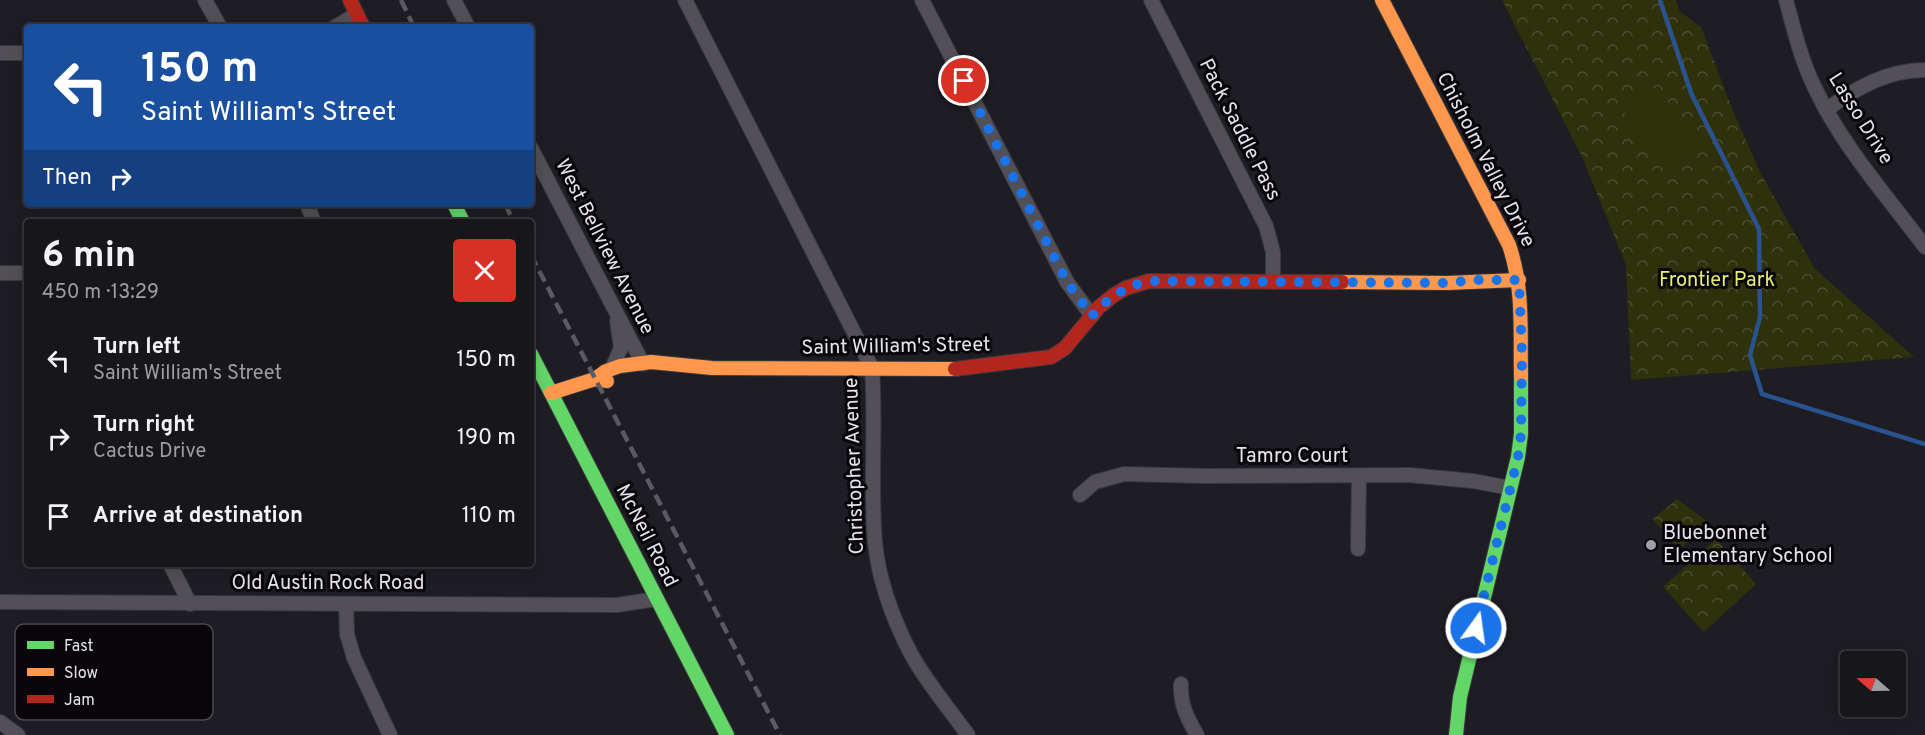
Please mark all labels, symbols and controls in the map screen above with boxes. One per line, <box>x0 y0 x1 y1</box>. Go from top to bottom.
text: 150 m <box>141 44 258 97</box>
icon: left <box>42 48 120 126</box>
pin <box>938 55 989 106</box>
street label: Pack Saddle Pass <box>1192 55 1286 205</box>
icon: arrive <box>947 64 980 97</box>
street label: Chisholm Valley Drive <box>1430 68 1540 252</box>
street label: Lasso Drive <box>1822 68 1898 170</box>
text: Saint William's Street <box>141 96 396 130</box>
street label: West Bellview Avenue <box>548 155 660 339</box>
icon: right <box>104 162 137 195</box>
text: Then <box>42 165 92 192</box>
text: 6 min <box>42 234 136 280</box>
button: close <box>453 239 516 302</box>
park label: Frontier Park <box>1659 268 1775 294</box>
text: 450 m · 13:29 <box>42 280 159 306</box>
street label: Saint William's Street <box>801 332 991 362</box>
text: Turn left <box>93 334 181 361</box>
icon: left <box>42 344 75 377</box>
text: 150 m <box>456 347 516 374</box>
text: Saint William's Street <box>93 361 282 387</box>
street label: Christopher Avenue <box>839 377 871 555</box>
text: Turn right <box>93 412 195 439</box>
icon: right <box>42 422 75 455</box>
text: 190 m <box>457 425 516 452</box>
text: Cactus Drive <box>93 439 206 465</box>
street label: Tamro Court <box>1236 444 1348 470</box>
street label: McNeil Road <box>609 480 683 592</box>
icon: arrive <box>42 500 75 533</box>
text: Arrive at destination <box>93 503 303 530</box>
text: 110 m <box>462 503 516 530</box>
place label: Bluebonnet Elementary School <box>1663 521 1833 570</box>
marker: Bluebonnet Elementary School <box>1644 538 1658 552</box>
street label: Old Austin Rock Road <box>232 571 425 597</box>
position arrow <box>1444 596 1508 660</box>
legend <box>15 624 213 720</box>
text: Fast <box>64 637 94 657</box>
north arrow <box>1840 651 1906 717</box>
map controls <box>1840 651 1906 717</box>
text: Slow <box>64 664 98 684</box>
text: Jam <box>64 691 95 711</box>

